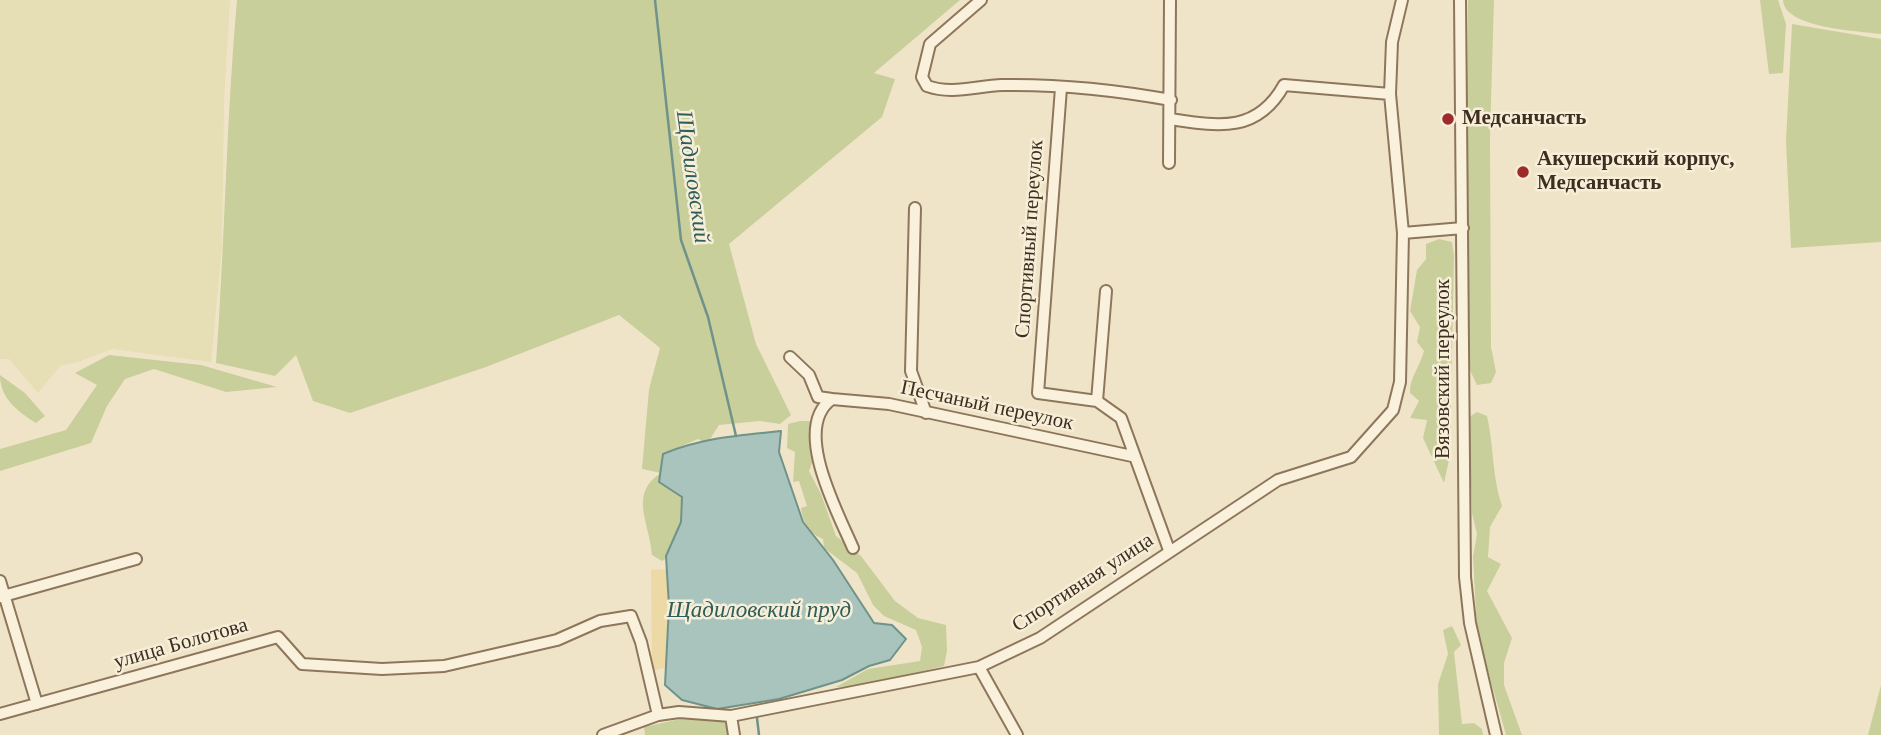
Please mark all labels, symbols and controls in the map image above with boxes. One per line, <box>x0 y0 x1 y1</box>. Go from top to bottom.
place label: Медсанчасть <box>1462 106 1586 132</box>
water label: Щадиловский <box>669 109 715 245</box>
marker: Медсанчасть <box>1440 111 1456 127</box>
street label: Спортивный переулок <box>1010 139 1050 339</box>
place label: Акушерский корпус, Медсанчасть <box>1537 147 1735 197</box>
marker: Акушерский корпус, Медсанчасть <box>1515 164 1531 180</box>
street label: Вязовский переулок <box>1430 279 1456 459</box>
street label: Песчаный переулок <box>898 375 1076 437</box>
street label: Спортивная улица <box>1008 528 1158 638</box>
water label: Щадиловский пруд <box>667 597 851 625</box>
street label: улица Болотова <box>111 613 251 675</box>

